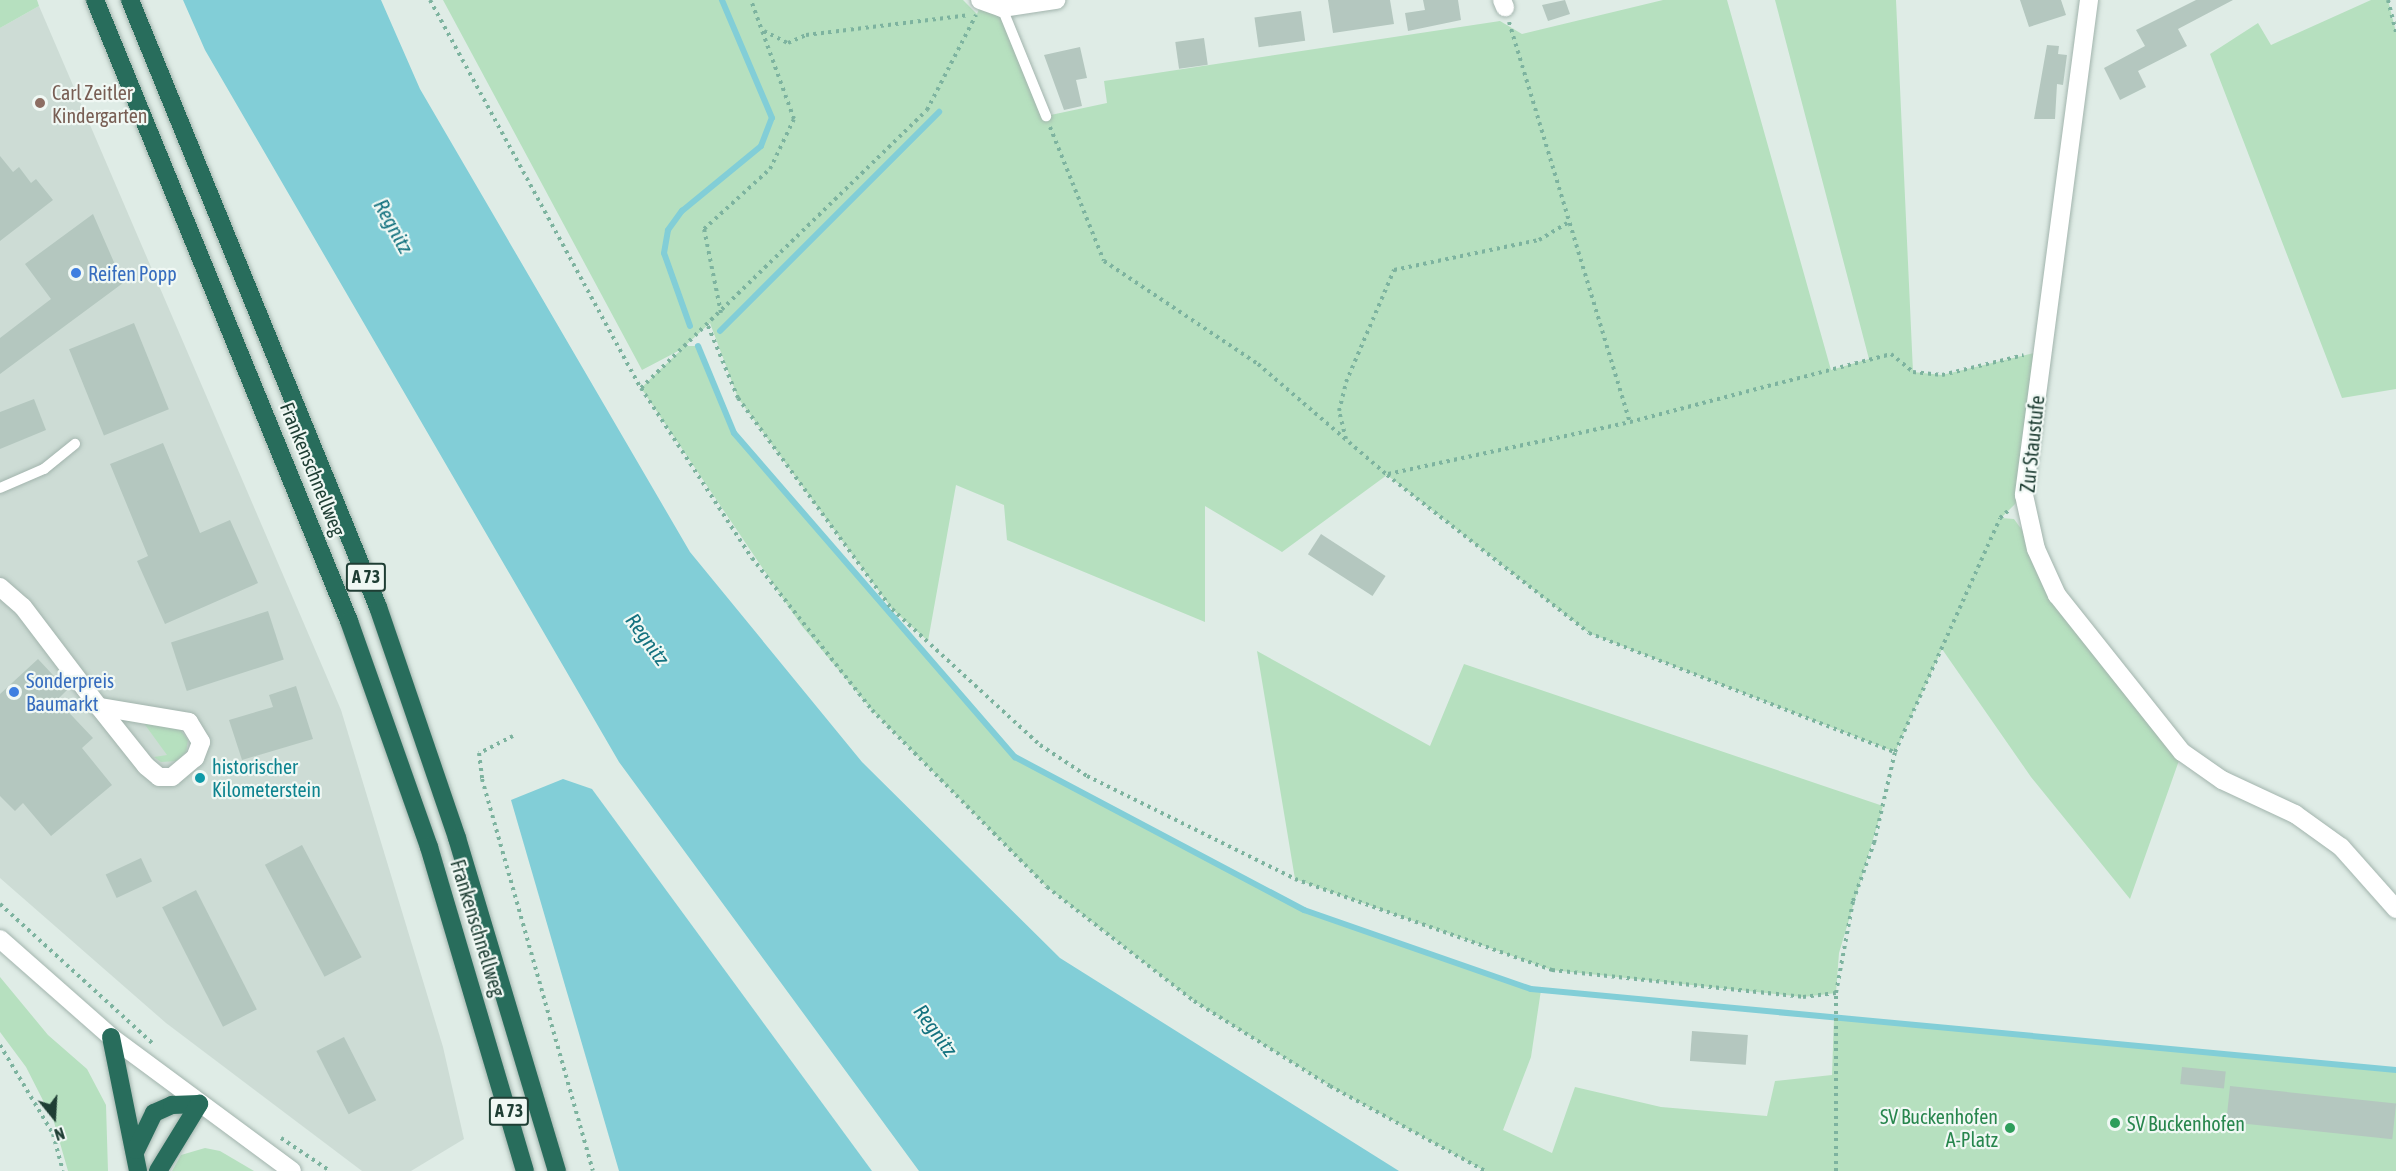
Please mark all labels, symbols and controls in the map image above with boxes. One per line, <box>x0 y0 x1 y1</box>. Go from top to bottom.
place label: Carl Zeitler Kindergarten <box>52 80 147 127</box>
marker: Carl Zeitler Kindergarten <box>33 96 47 110</box>
water label: Regnitz <box>369 194 419 258</box>
place label: Reifen Popp <box>88 261 177 285</box>
marker: Reifen Popp <box>69 266 83 280</box>
street label: Zur Staustufe <box>2015 394 2049 494</box>
street label: Frankenschnellweg <box>275 399 351 539</box>
road number: A 73 <box>345 562 387 592</box>
water label: Regnitz <box>621 608 675 670</box>
place label: Sonderpreis Baumarkt <box>26 668 114 715</box>
marker: Sonderpreis Baumarkt <box>7 685 21 699</box>
place label: historischer Kilometerstein <box>212 754 321 801</box>
marker: historischer Kilometerstein <box>193 771 207 785</box>
street label: Frankenschnellweg <box>446 857 510 999</box>
water label: Regnitz <box>909 999 963 1061</box>
north arrow <box>24 1087 84 1147</box>
road number: A 73 <box>488 1096 530 1126</box>
place label: SV Buckenhofen A-Platz <box>1880 1104 1998 1151</box>
place label: SV Buckenhofen <box>2127 1111 2245 1135</box>
marker: SV Buckenhofen <box>2108 1116 2122 1130</box>
marker: SV Buckenhofen A-Platz <box>2003 1121 2017 1135</box>
text: N <box>52 1124 67 1144</box>

